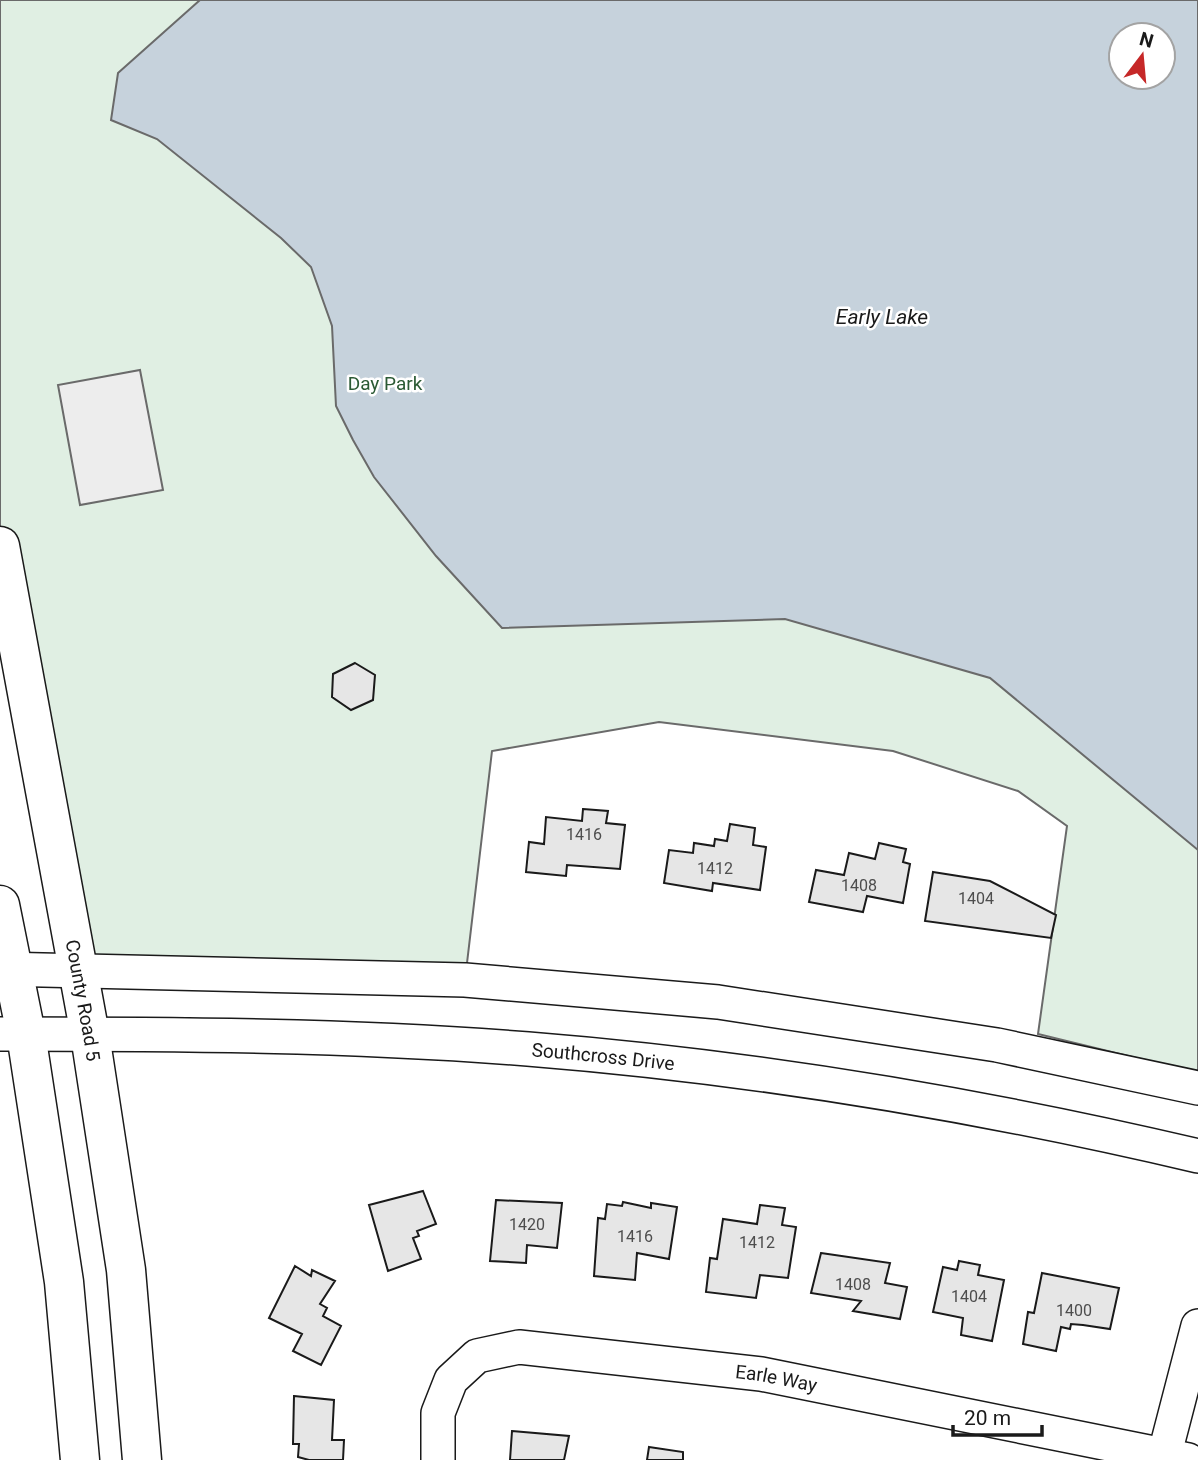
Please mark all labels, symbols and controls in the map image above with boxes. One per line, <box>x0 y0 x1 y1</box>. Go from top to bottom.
north arrow <box>1107 21 1177 91</box>
text: N <box>1137 27 1156 53</box>
water label: Early Lake <box>836 305 928 329</box>
park label: Day Park <box>348 372 423 395</box>
house number: 1416 <box>566 825 602 844</box>
house number: 1412 <box>697 859 733 878</box>
house number: 1408 <box>841 876 877 895</box>
house number: 1404 <box>958 889 994 908</box>
street label: County Road 5 <box>61 938 105 1063</box>
street label: Southcross Drive <box>531 1038 676 1075</box>
house number: 1420 <box>509 1215 545 1234</box>
house number: 1416 <box>617 1227 653 1246</box>
house number: 1412 <box>739 1233 775 1252</box>
house number: 1408 <box>835 1275 871 1294</box>
house number: 1404 <box>951 1287 987 1306</box>
house number: 1400 <box>1056 1301 1092 1320</box>
street label: Earle Way <box>734 1360 819 1397</box>
scale bar <box>953 1394 1042 1438</box>
text: 20 m <box>964 1406 1011 1430</box>

